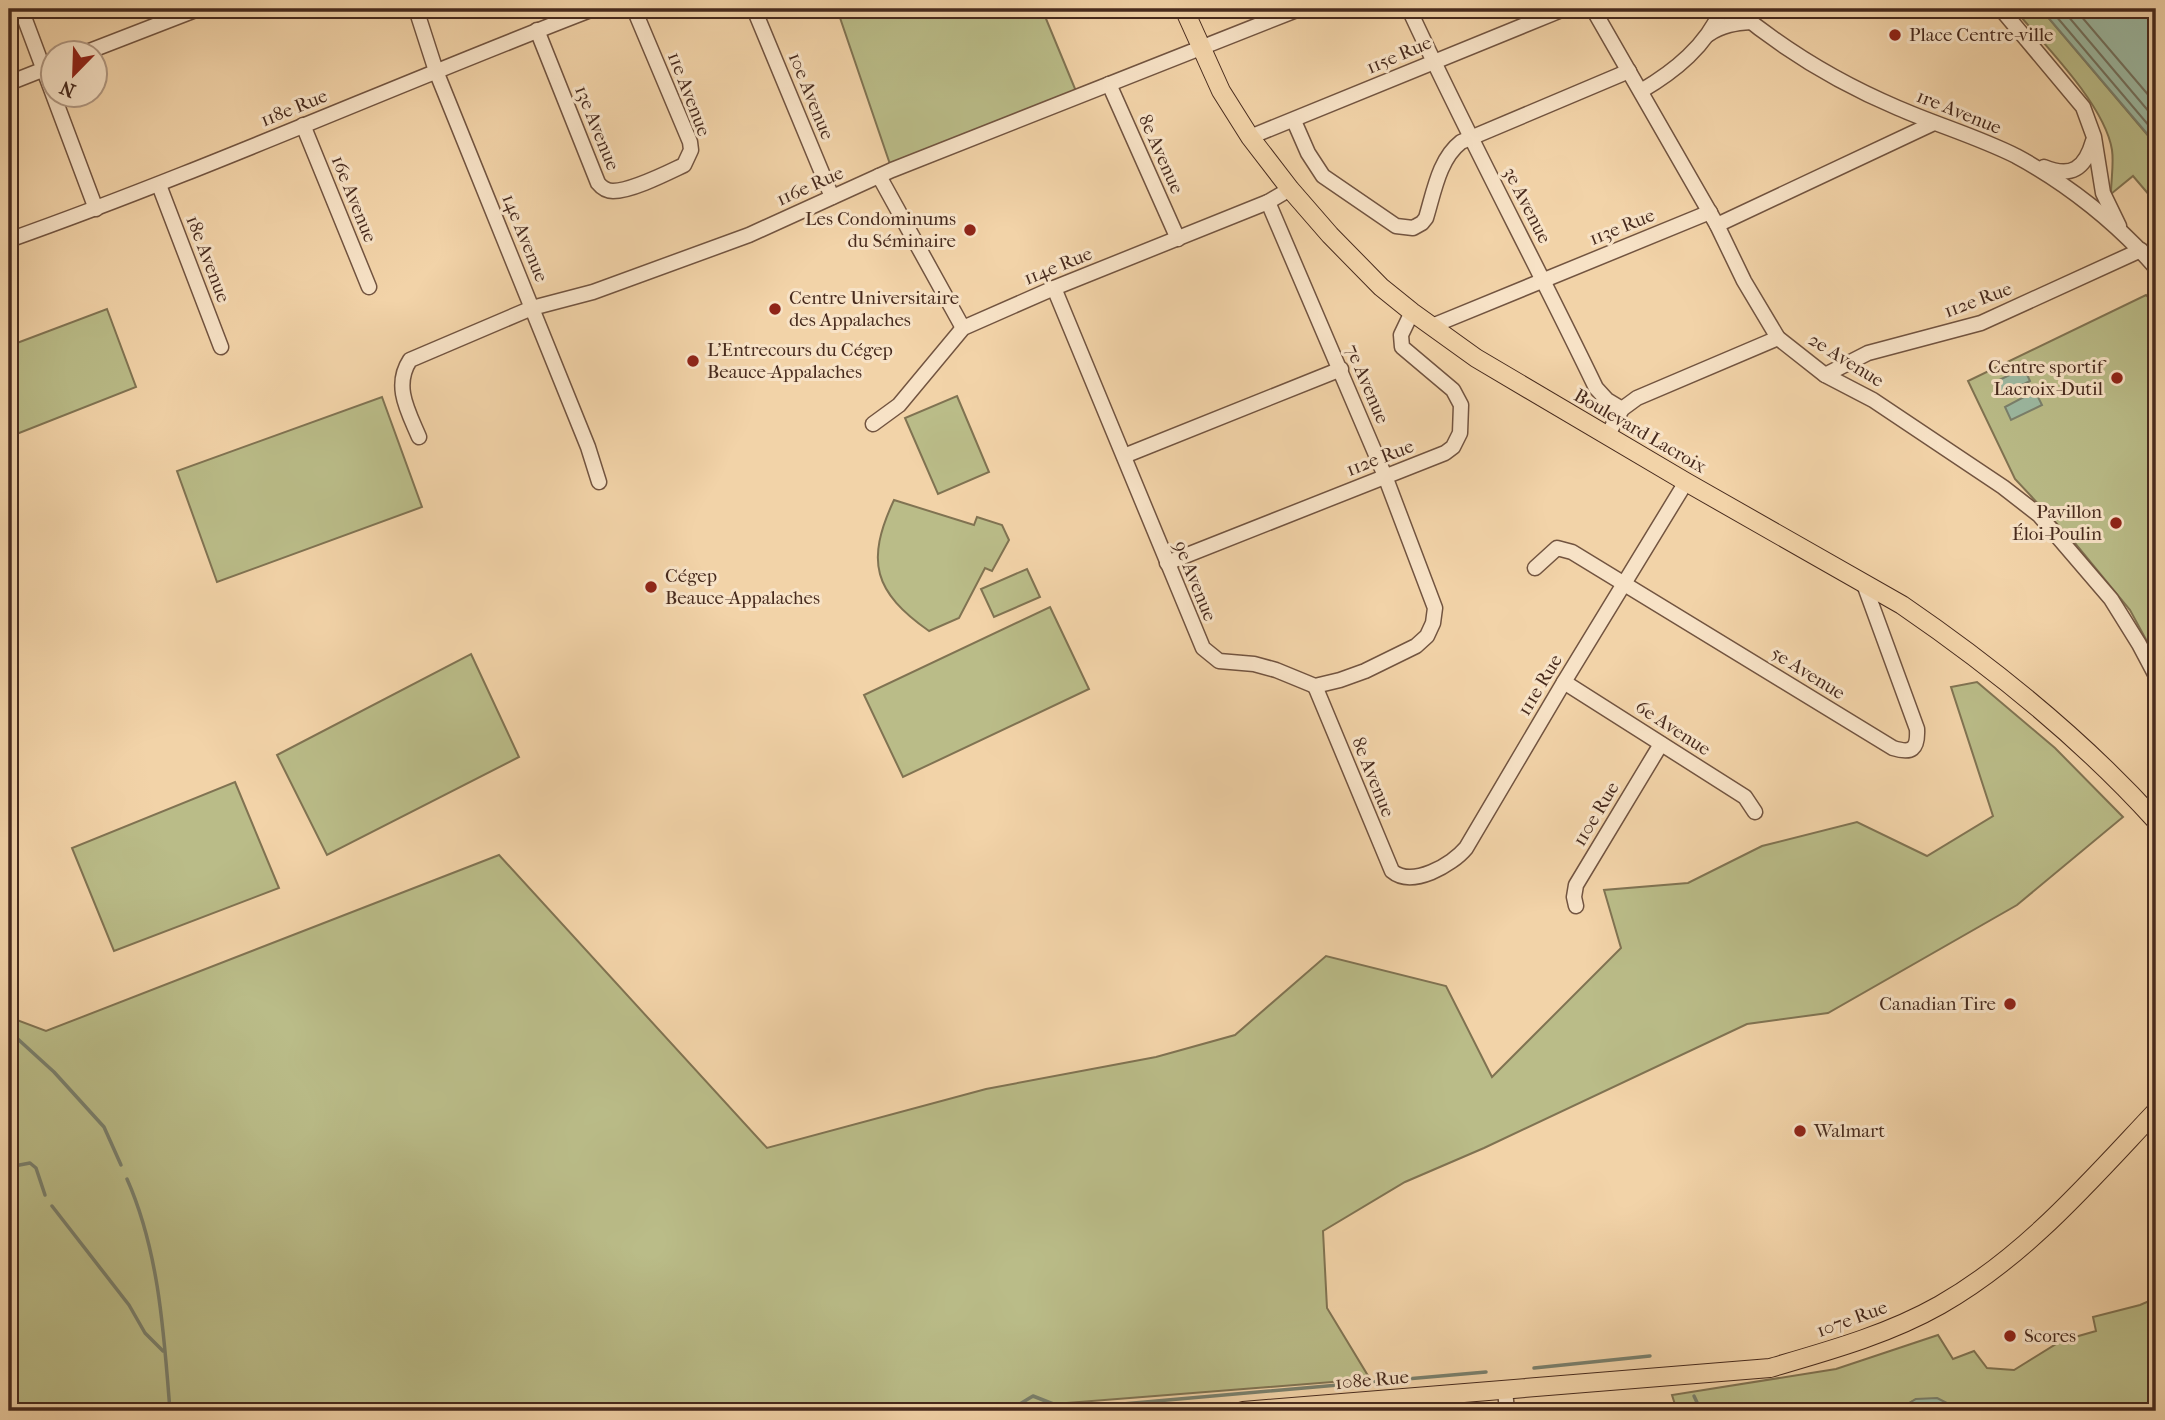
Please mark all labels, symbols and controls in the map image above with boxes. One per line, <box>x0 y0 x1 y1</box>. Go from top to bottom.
place label: Place Centre-ville <box>1909 24 2053 46</box>
marker: Place Centre-ville <box>1887 27 1903 43</box>
street label: 115e Rue <box>1363 31 1435 79</box>
north arrow <box>38 38 108 108</box>
street label: 11e Avenue <box>663 49 715 139</box>
street label: 10e Avenue <box>784 49 838 143</box>
text: N <box>56 76 79 102</box>
street label: 13e Avenue <box>570 82 624 174</box>
street label: 118e Rue <box>257 85 331 131</box>
street label: 1re Avenue <box>1913 85 2005 139</box>
street label: 8e Avenue <box>1134 111 1188 197</box>
street label: 16e Avenue <box>327 152 381 246</box>
street label: 116e Rue <box>773 162 847 210</box>
street label: 3e Avenue <box>1498 163 1556 247</box>
street label: 14e Avenue <box>497 191 553 285</box>
street label: 113e Rue <box>1586 204 1658 250</box>
place label: Les Condominums du Séminaire <box>805 208 956 252</box>
street label: 18e Avenue <box>181 213 235 305</box>
marker: Les Condominums du Séminaire <box>962 222 978 238</box>
street label: 114e Rue <box>1021 242 1095 290</box>
street label: 112e Rue <box>1941 278 2015 322</box>
place label: Centre Universitaire des Appalaches <box>789 287 959 331</box>
marker: Centre Universitaire des Appalaches <box>767 301 783 317</box>
street label: 2e Avenue <box>1804 328 1888 392</box>
place label: L'Entrecours du Cégep Beauce-Appalaches <box>707 339 893 383</box>
street label: 7e Avenue <box>1340 341 1394 427</box>
marker: L'Entrecours du Cégep Beauce-Appalaches <box>685 353 701 369</box>
place label: Centre sportif Lacroix-Dutil <box>1988 356 2107 400</box>
marker: Centre sportif Lacroix-Dutil <box>2109 370 2125 386</box>
street label: Boulevard Lacroix <box>1570 384 1710 478</box>
street label: 112e Rue <box>1343 435 1417 481</box>
place label: Pavillon Éloi-Poulin <box>2012 501 2102 545</box>
marker: Pavillon Éloi-Poulin <box>2108 515 2124 531</box>
street label: 9e Avenue <box>1169 538 1221 624</box>
place label: Cégep Beauce-Appalaches <box>665 565 820 609</box>
marker: Cégep Beauce-Appalaches <box>643 579 659 595</box>
street label: 5e Avenue <box>1767 642 1849 704</box>
street label: 111e Rue <box>1513 650 1567 720</box>
street label: 6e Avenue <box>1631 696 1715 760</box>
street label: 8e Avenue <box>1347 734 1399 820</box>
street label: 110e Rue <box>1568 778 1624 850</box>
place label: Canadian Tire <box>1879 993 1996 1015</box>
marker: Canadian Tire <box>2002 996 2018 1012</box>
place label: Walmart <box>1813 1120 1885 1142</box>
marker: Walmart <box>1792 1123 1808 1139</box>
street label: 107e Rue <box>1814 1296 1890 1342</box>
place label: Scores <box>2024 1325 2076 1347</box>
marker: Scores <box>2002 1328 2018 1344</box>
street label: 108e Rue <box>1334 1366 1410 1394</box>

